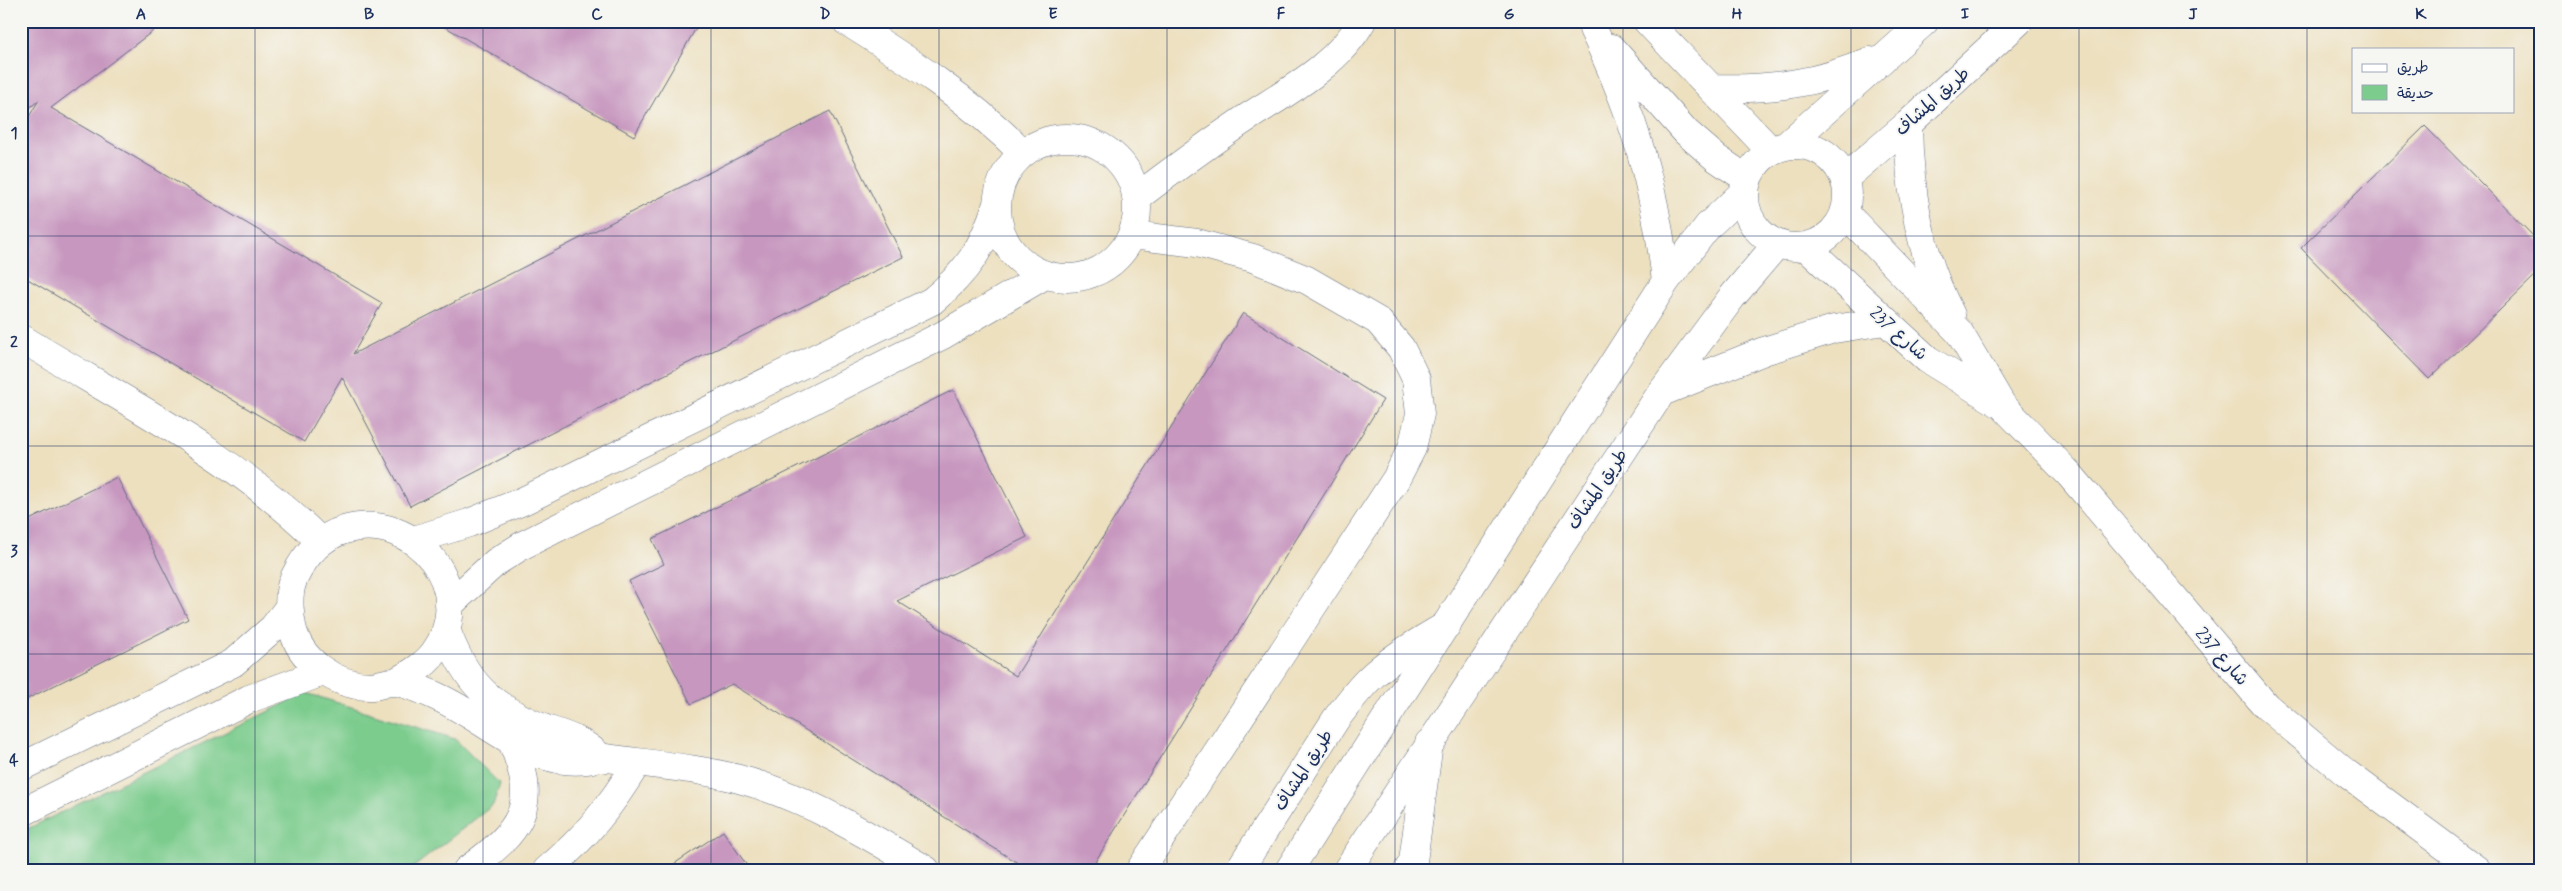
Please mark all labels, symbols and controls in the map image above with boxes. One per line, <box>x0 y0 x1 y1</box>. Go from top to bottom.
text: A <box>136 4 146 25</box>
text: B <box>364 4 374 25</box>
text: C <box>591 4 603 25</box>
text: D <box>819 4 831 25</box>
text: E <box>1048 4 1058 25</box>
text: F <box>1277 4 1286 25</box>
text: G <box>1504 4 1515 25</box>
text: H <box>1732 4 1743 25</box>
text: I <box>1961 4 1970 25</box>
text: J <box>2188 4 2198 25</box>
text: K <box>2415 4 2427 25</box>
legend <box>2352 48 2514 112</box>
text: طريق <box>2397 58 2429 78</box>
street label: طريق المشاف <box>1890 62 1975 142</box>
text: حديقة <box>2397 84 2434 104</box>
text: 1 <box>10 123 18 144</box>
street label: شارع 237 <box>1864 301 1932 366</box>
text: 2 <box>10 332 18 353</box>
street label: طريق المشاف <box>1562 444 1634 535</box>
text: 3 <box>10 541 18 562</box>
street label: شارع 237 <box>2189 622 2253 691</box>
street label: طريق المشاف <box>1269 725 1339 816</box>
text: 4 <box>9 750 19 771</box>

